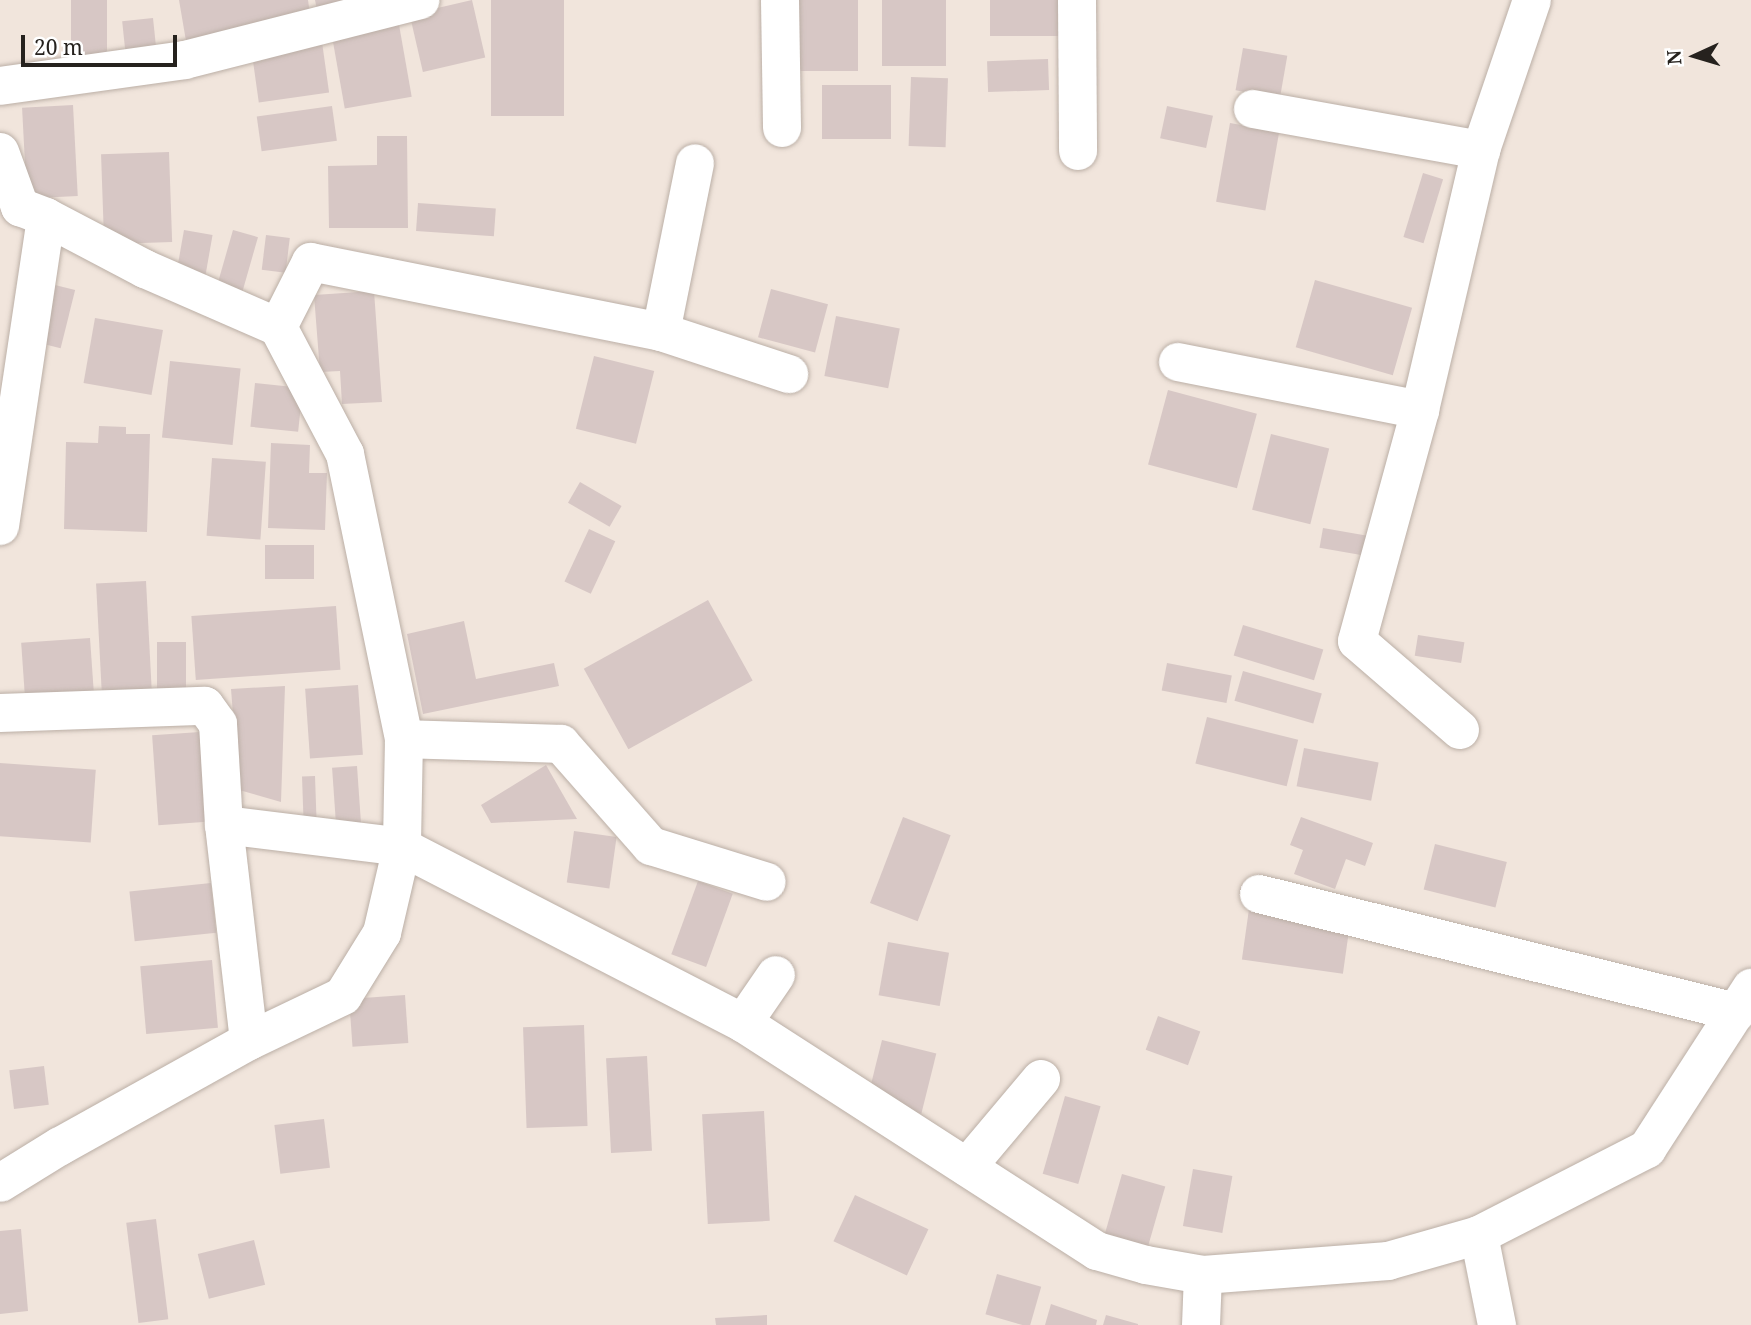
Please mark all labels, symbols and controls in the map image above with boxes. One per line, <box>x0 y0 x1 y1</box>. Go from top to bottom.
scale bar <box>24 21 180 65</box>
north arrow <box>1660 21 1730 91</box>
text: 20 m <box>34 33 83 61</box>
text: N <box>1661 49 1688 66</box>

